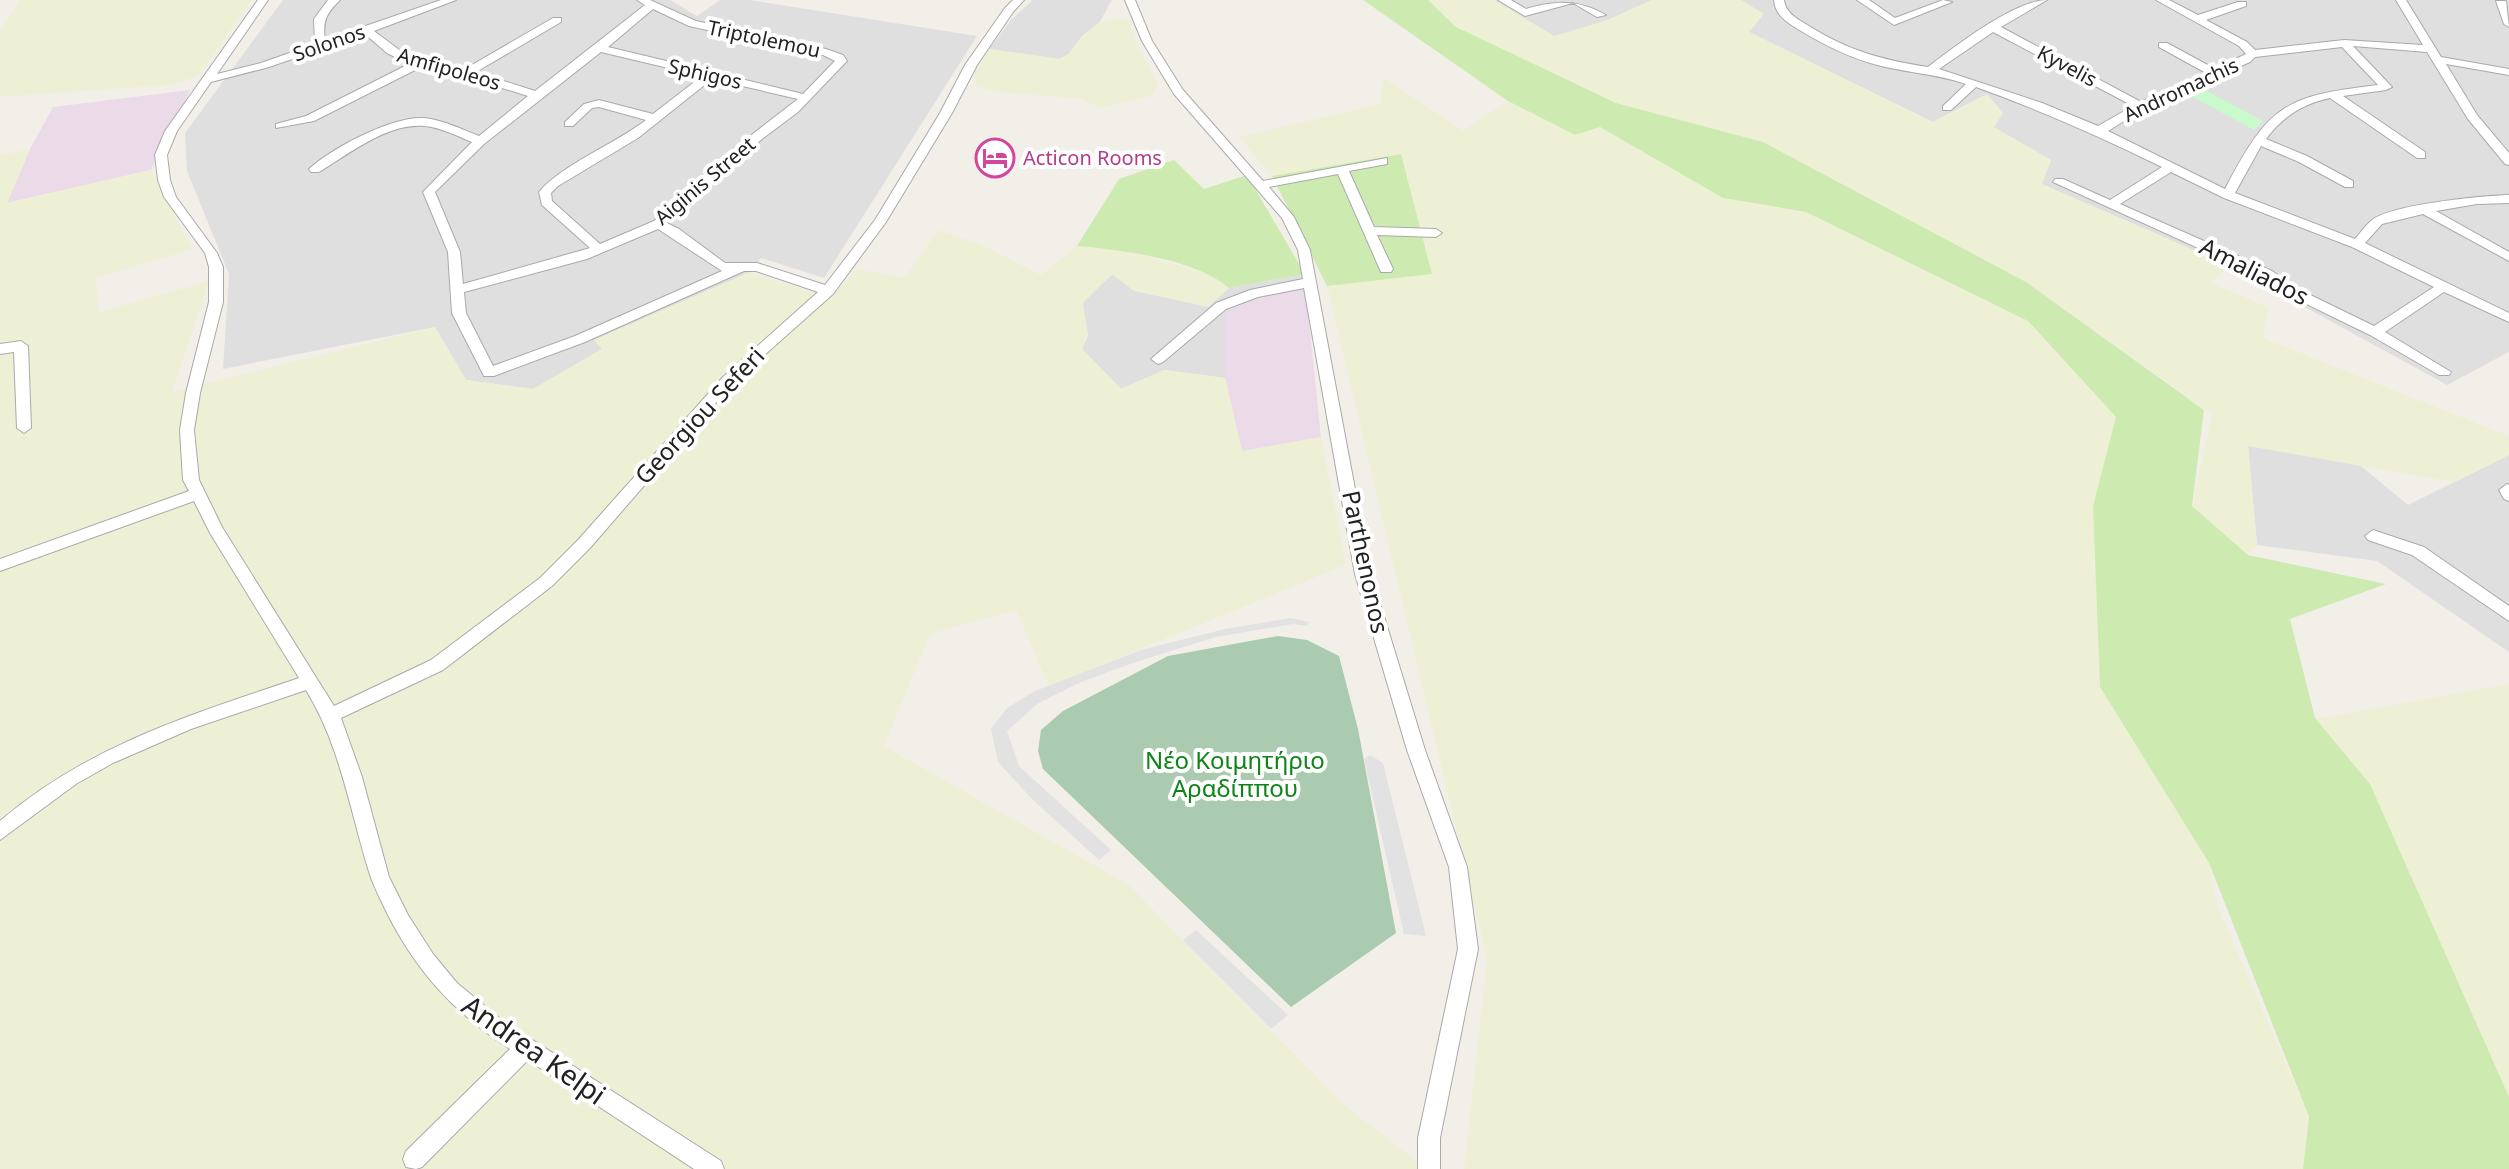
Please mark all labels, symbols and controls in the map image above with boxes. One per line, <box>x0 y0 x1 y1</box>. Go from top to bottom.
street label: Triptolemou <box>705 13 823 64</box>
street label: Solonos <box>289 18 368 67</box>
street label: Kyvelis <box>2033 39 2102 92</box>
street label: Amfipoleos <box>394 41 504 96</box>
street label: Andromachis <box>2119 51 2243 128</box>
street label: Sphigos <box>666 52 745 95</box>
street label: Aiginis Street <box>649 131 761 231</box>
hotel icon: Acticon Rooms <box>974 137 1016 179</box>
place label: Acticon Rooms <box>1023 144 1162 171</box>
street label: Amaliados <box>2195 229 2315 312</box>
street label: Georgiou Seferi <box>627 339 771 491</box>
street label: Parthenonos <box>1335 487 1398 636</box>
park label: Νέο Κοιμητήριο Αραδίππου <box>1145 743 1325 804</box>
street label: Andrea Kelpi <box>455 986 614 1113</box>

